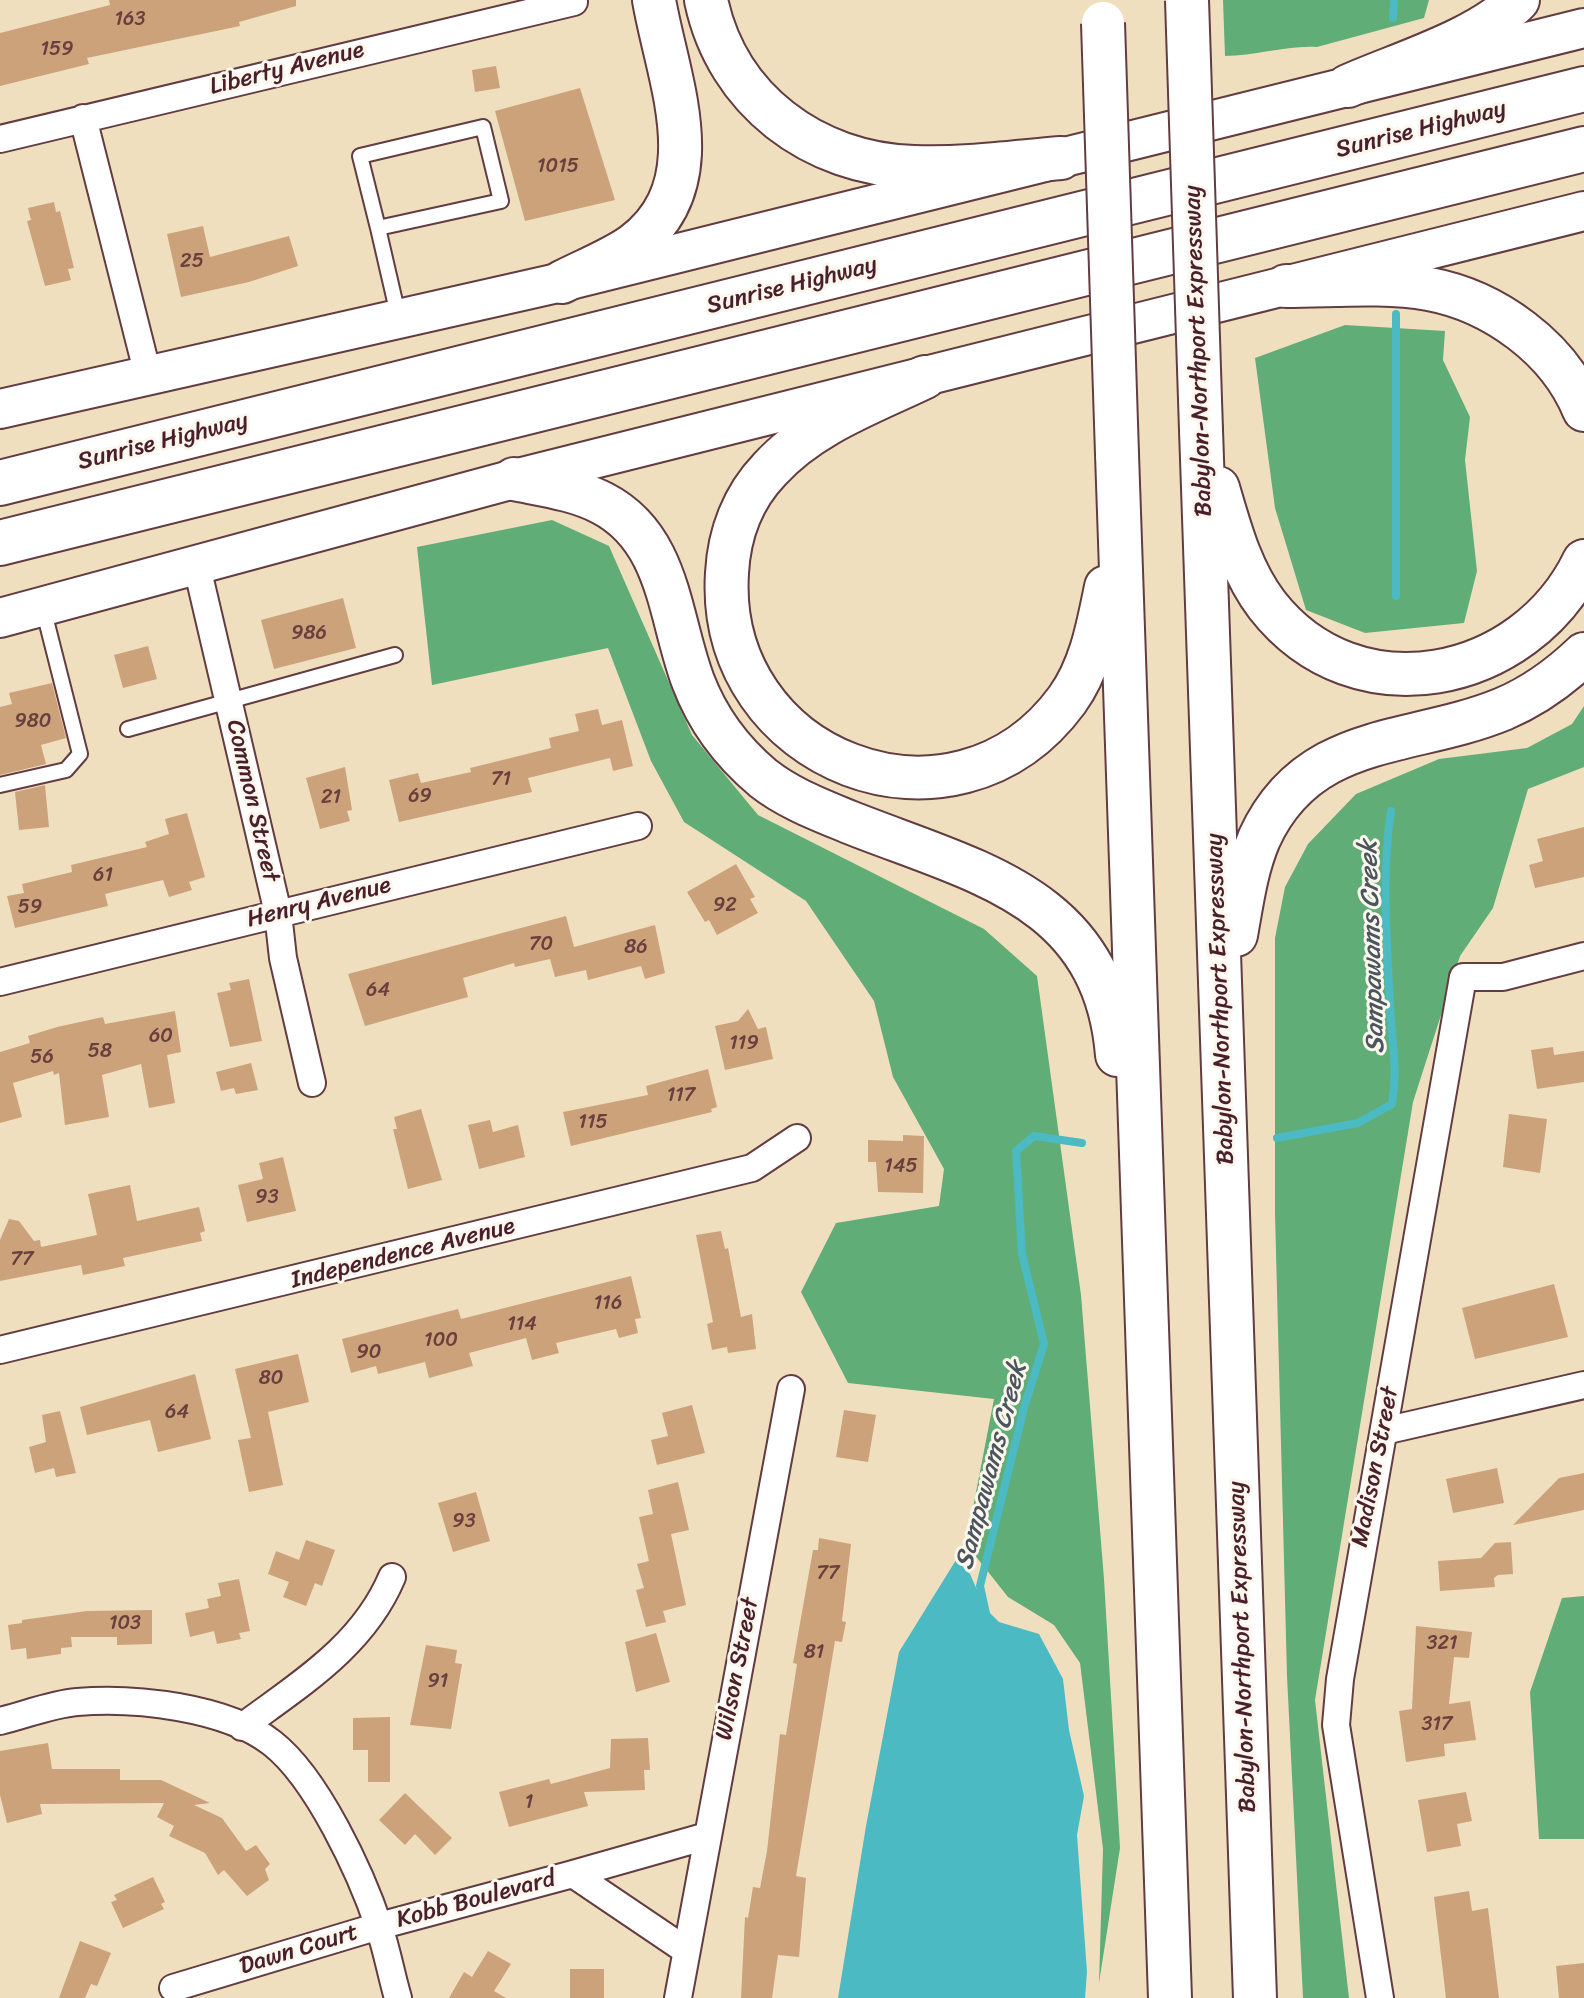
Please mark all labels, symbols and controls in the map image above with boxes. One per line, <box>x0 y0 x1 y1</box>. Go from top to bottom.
house number: 163 <box>115 8 145 32</box>
street label: Liberty Avenue <box>207 36 367 102</box>
house number: 159 <box>40 38 74 62</box>
street label: Sunrise Highway <box>1333 95 1509 165</box>
house number: 1015 <box>537 155 579 179</box>
street label: Babylon-Northport Expressway <box>1179 185 1219 517</box>
house number: 25 <box>180 250 204 274</box>
street label: Sunrise Highway <box>704 251 880 321</box>
street label: Sunrise Highway <box>75 407 251 477</box>
house number: 986 <box>291 622 327 646</box>
house number: 980 <box>15 710 51 734</box>
street label: Common Street <box>219 717 285 885</box>
house number: 71 <box>491 768 511 792</box>
house number: 69 <box>408 785 432 809</box>
house number: 21 <box>321 786 341 810</box>
street label: Babylon-Northport Expressway <box>1201 833 1241 1165</box>
water label: Sampawams Creek <box>1354 840 1392 1054</box>
house number: 61 <box>93 864 113 888</box>
street label: Henry Avenue <box>244 871 394 935</box>
house number: 92 <box>713 894 737 918</box>
house number: 59 <box>18 896 42 920</box>
house number: 70 <box>529 933 553 957</box>
house number: 86 <box>624 936 648 960</box>
house number: 64 <box>366 979 390 1003</box>
house number: 60 <box>149 1025 173 1049</box>
house number: 119 <box>729 1032 759 1056</box>
house number: 58 <box>88 1040 112 1064</box>
house number: 56 <box>30 1046 54 1070</box>
house number: 117 <box>667 1084 695 1108</box>
house number: 115 <box>578 1111 608 1135</box>
house number: 145 <box>884 1155 918 1179</box>
house number: 93 <box>255 1186 279 1210</box>
street label: Independence Avenue <box>288 1212 518 1296</box>
house number: 77 <box>11 1248 33 1272</box>
house number: 116 <box>594 1292 622 1316</box>
house number: 114 <box>507 1313 537 1337</box>
house number: 100 <box>424 1329 458 1353</box>
house number: 90 <box>357 1341 381 1365</box>
water label: Sampawams Creek <box>949 1359 1035 1573</box>
house number: 80 <box>259 1367 283 1391</box>
street label: Madison Street <box>1346 1384 1406 1550</box>
house number: 64 <box>165 1401 189 1425</box>
street label: Babylon-Northport Expressway <box>1223 1481 1263 1813</box>
house number: 93 <box>452 1510 476 1534</box>
house number: 77 <box>817 1562 839 1586</box>
street label: Wilson Street <box>710 1595 766 1743</box>
house number: 103 <box>109 1612 141 1636</box>
house number: 321 <box>1426 1632 1458 1656</box>
house number: 81 <box>804 1641 824 1665</box>
house number: 91 <box>428 1670 448 1694</box>
house number: 317 <box>1422 1713 1452 1737</box>
house number: 1 <box>525 1791 533 1815</box>
street label: Kobb Boulevard <box>393 1865 559 1935</box>
street label: Dawn Court <box>236 1918 362 1982</box>

